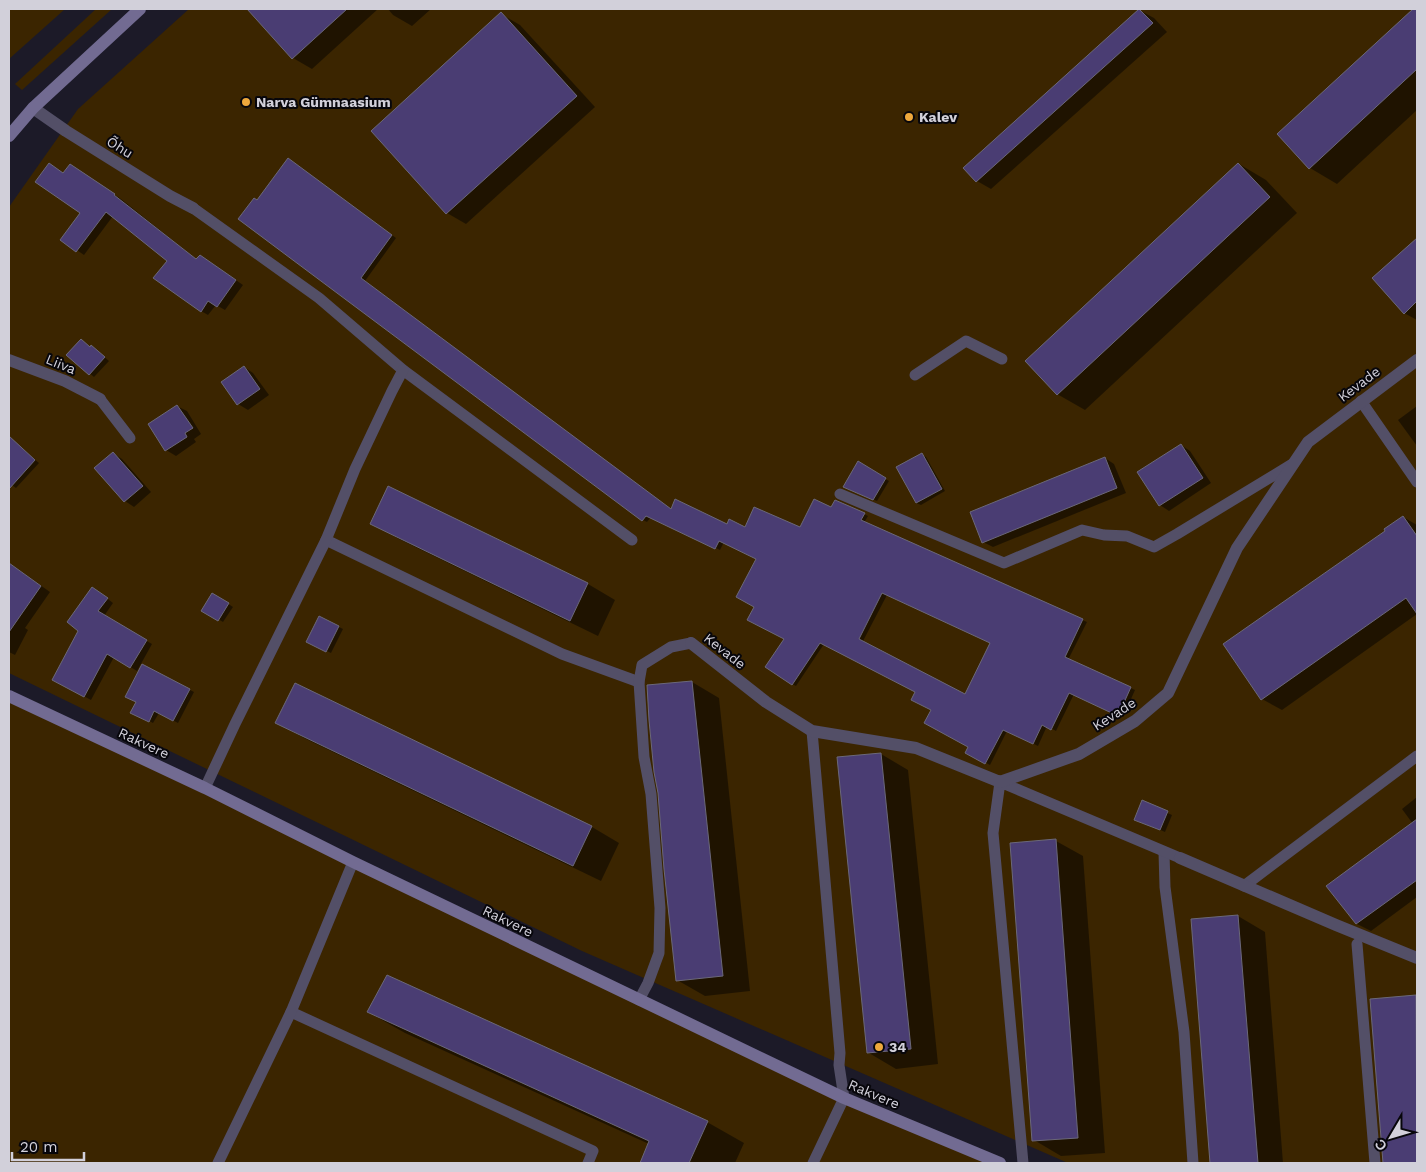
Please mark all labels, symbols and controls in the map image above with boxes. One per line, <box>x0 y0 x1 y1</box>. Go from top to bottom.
place label: Narva Gümnaasium <box>256 94 391 110</box>
marker: Narva Gümnaasium <box>240 96 252 108</box>
place label: Kalev <box>919 109 957 125</box>
marker: Kalev <box>903 111 915 123</box>
street label: Õhu <box>104 133 136 161</box>
street label: Liiva <box>44 351 78 377</box>
street label: Kevade <box>1335 363 1383 405</box>
street label: Kevade <box>701 630 749 672</box>
street label: Kevade <box>1089 694 1139 734</box>
street label: Rakvere <box>116 724 172 762</box>
street label: Rakvere <box>480 902 536 940</box>
place label: 34 <box>889 1039 906 1055</box>
marker: 34 <box>873 1041 885 1053</box>
street label: Rakvere <box>846 1076 902 1112</box>
north arrow <box>1366 1112 1416 1162</box>
scale bar <box>12 1130 85 1162</box>
text: С <box>1371 1136 1390 1154</box>
text: 20 m <box>20 1138 58 1156</box>

